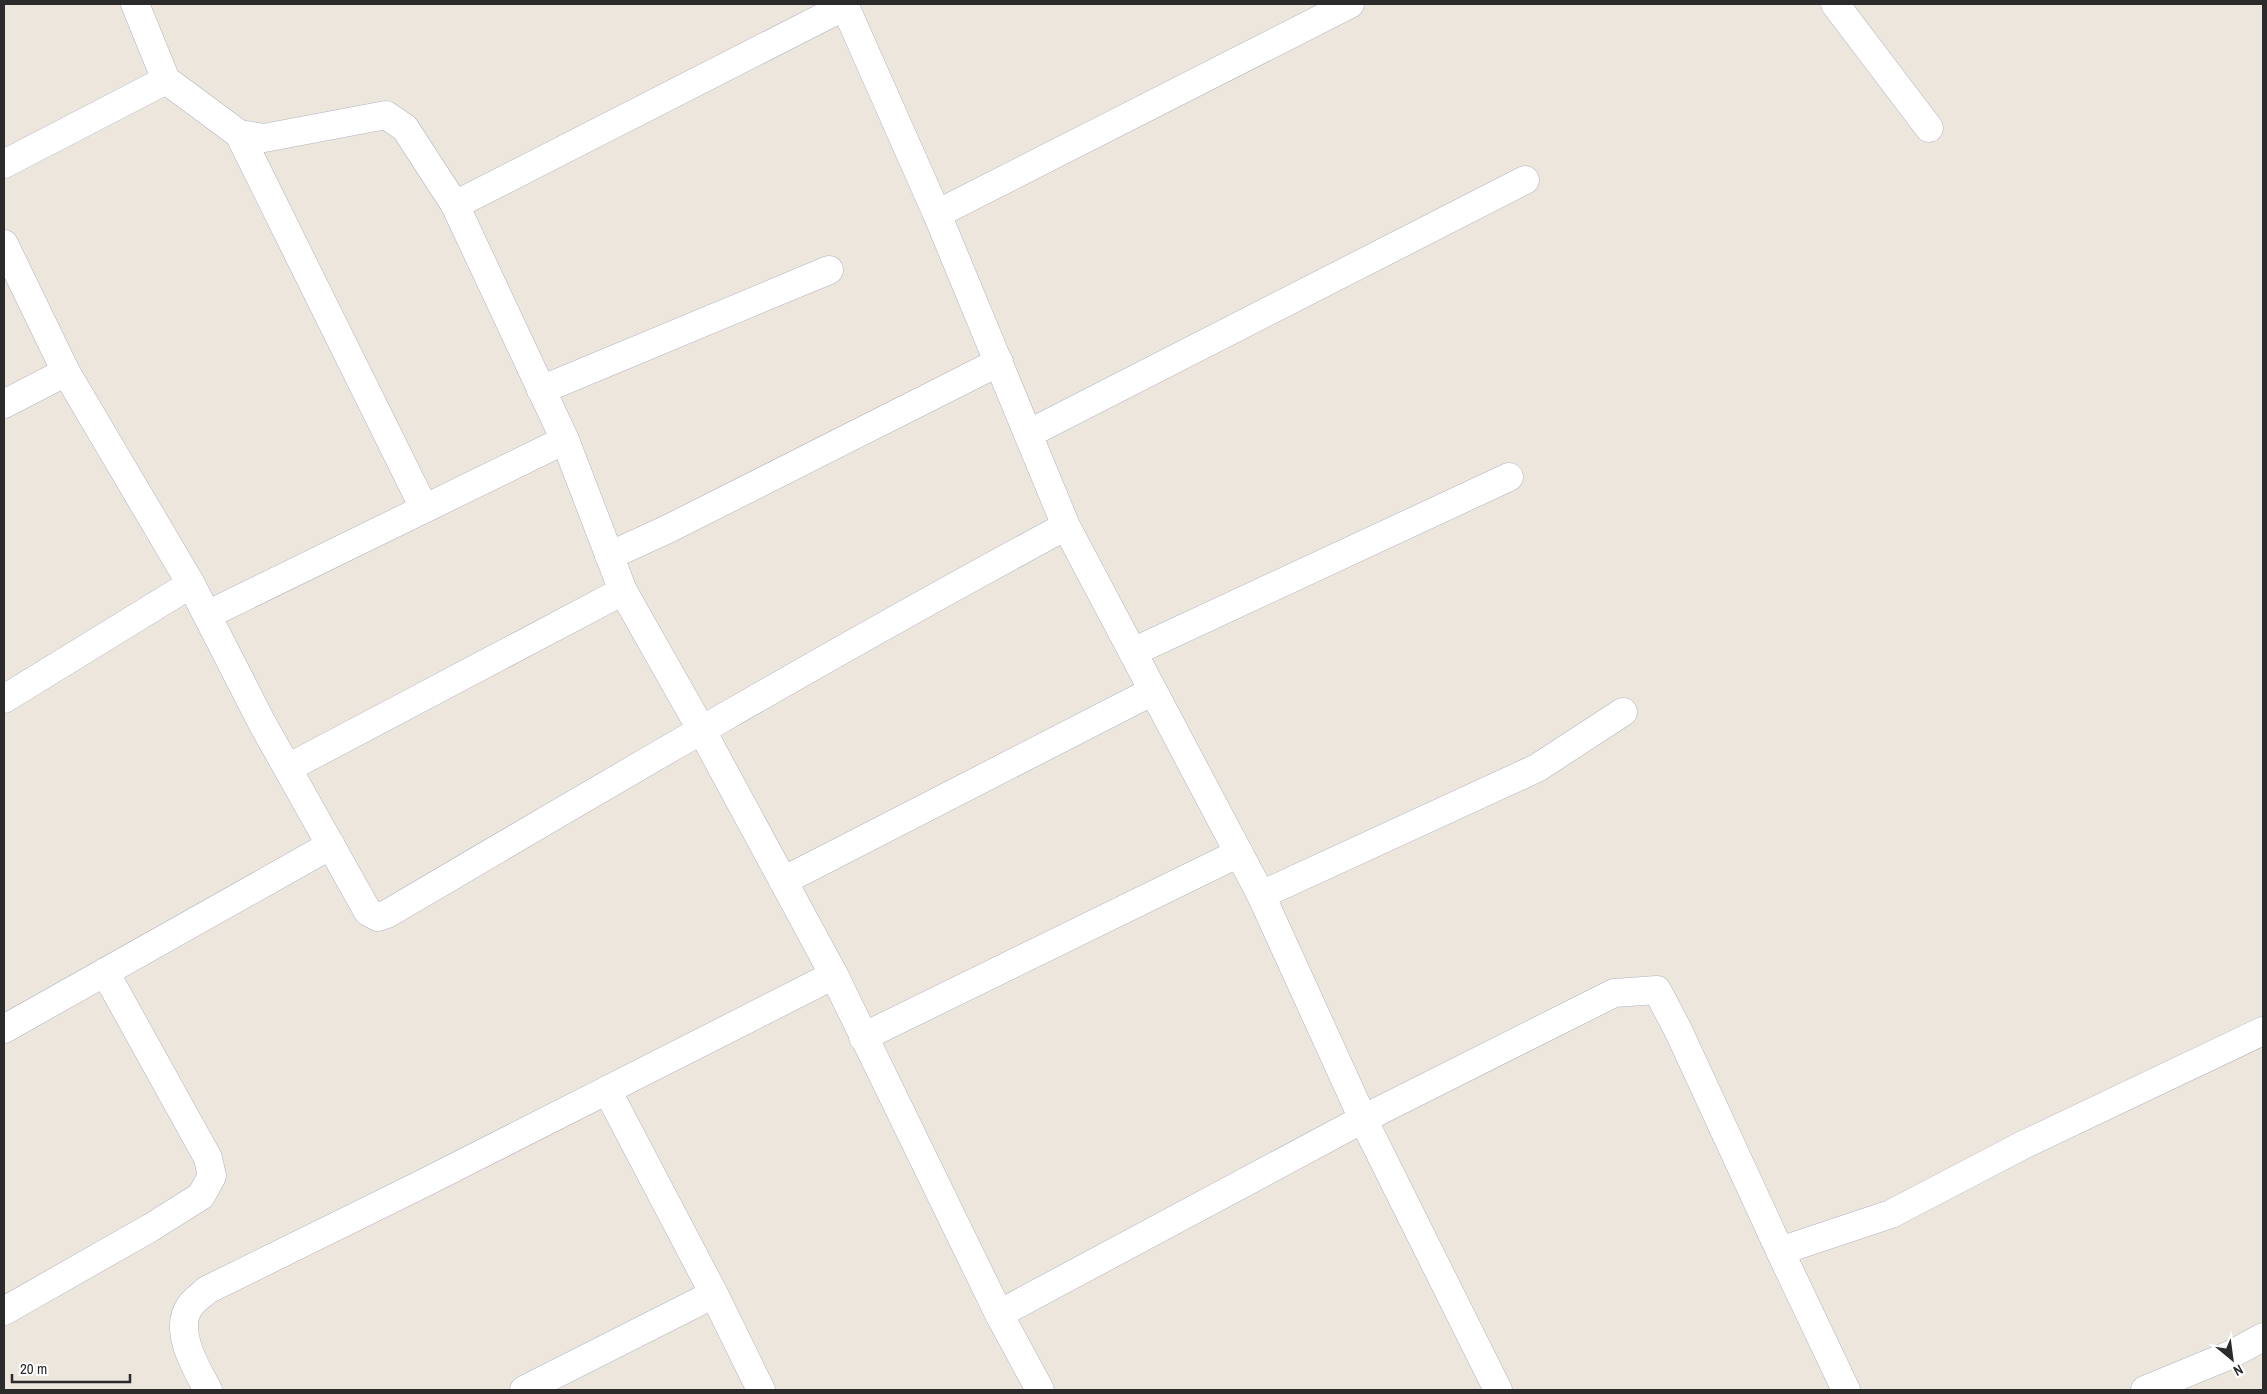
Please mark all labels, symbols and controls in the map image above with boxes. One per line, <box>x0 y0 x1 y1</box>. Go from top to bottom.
north arrow <box>2207 1334 2257 1384</box>
scale bar <box>12 1352 130 1384</box>
text: 20 m <box>20 1358 47 1379</box>
text: N <box>2230 1360 2246 1380</box>

